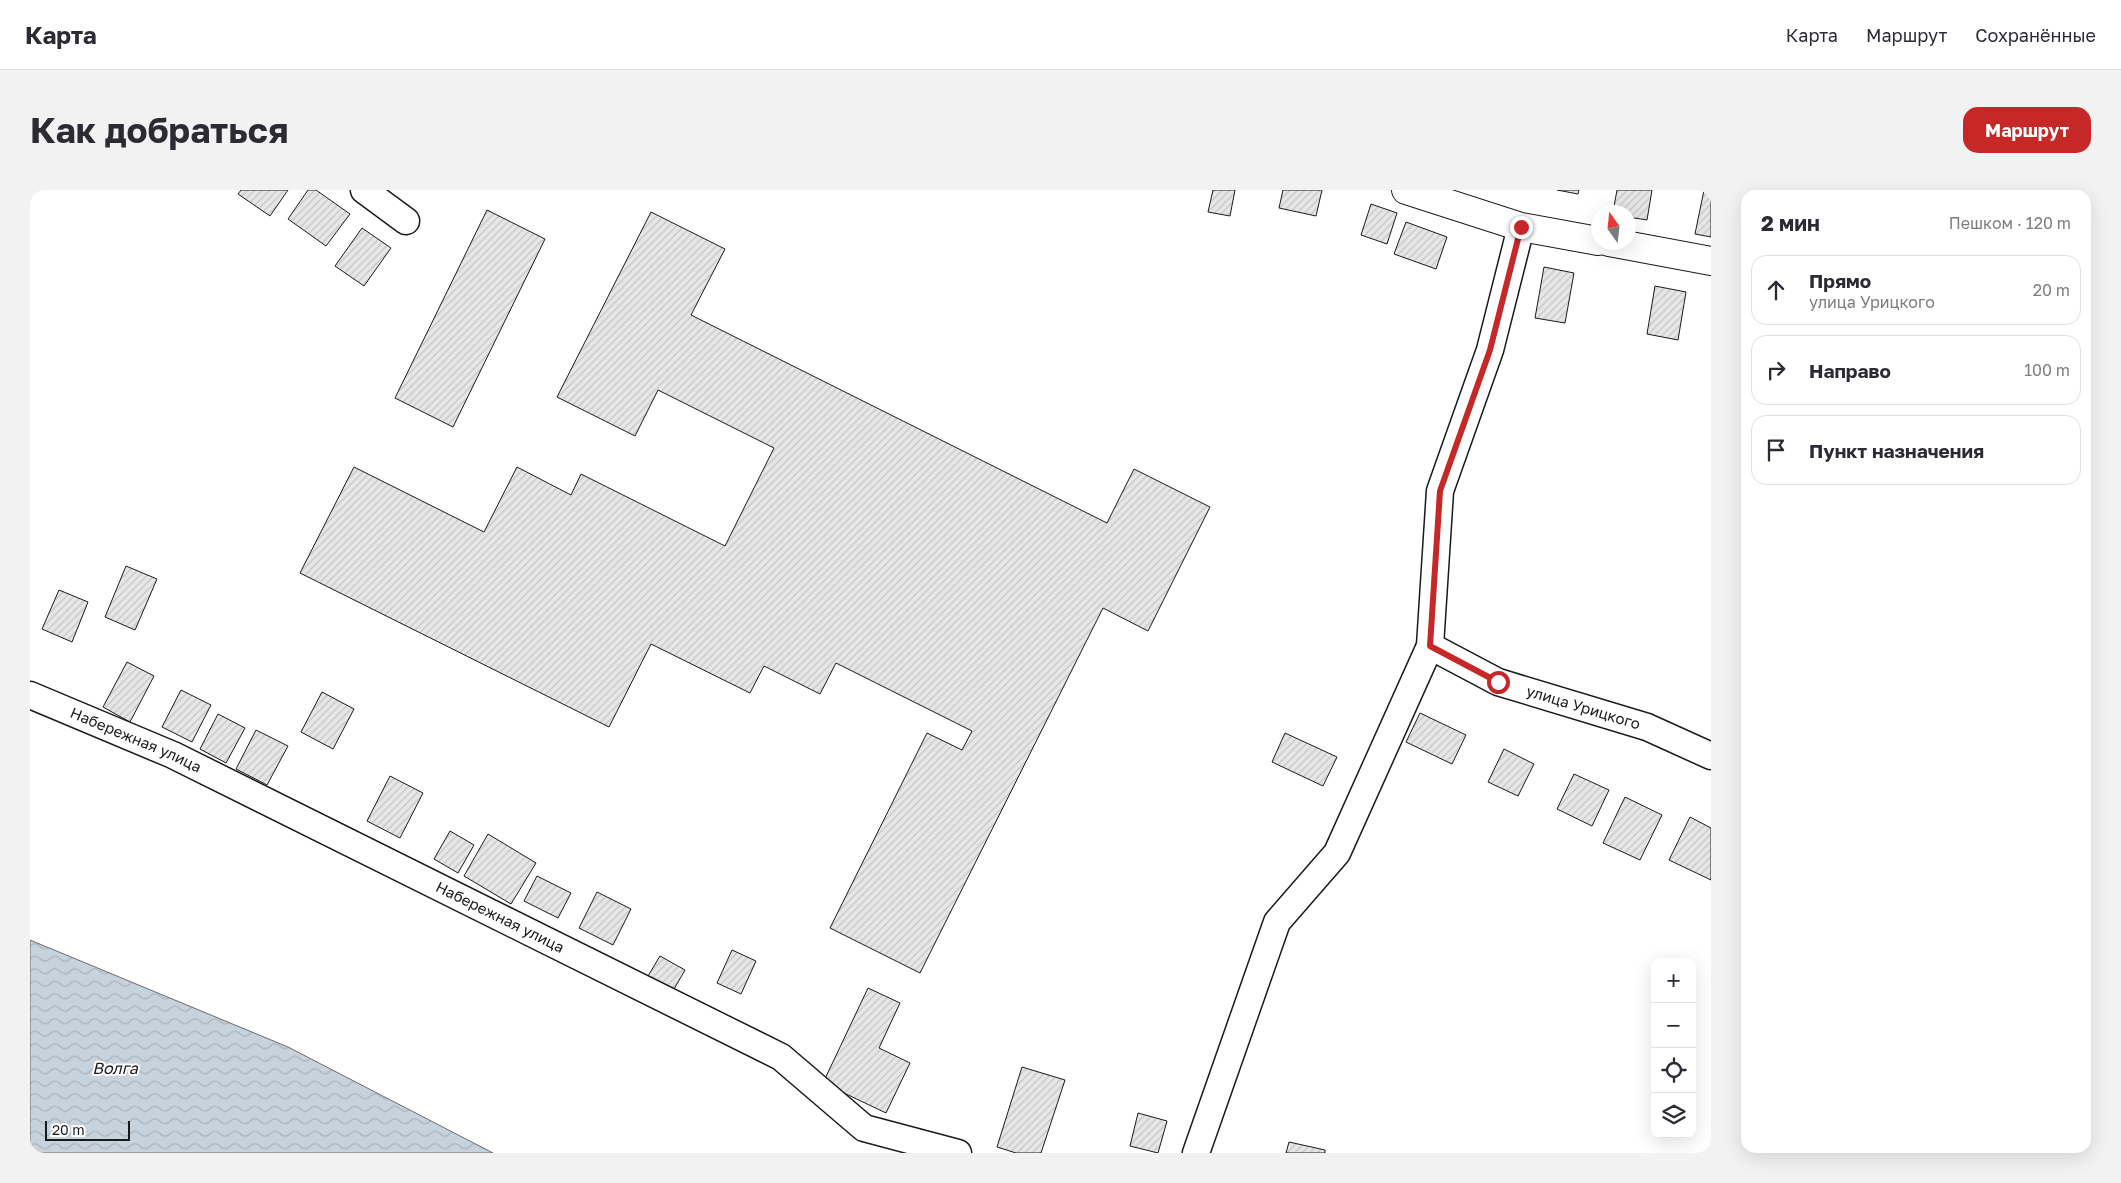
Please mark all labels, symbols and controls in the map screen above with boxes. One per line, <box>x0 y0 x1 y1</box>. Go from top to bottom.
text: Карта <box>25 20 97 49</box>
text: Карта <box>1786 24 1838 46</box>
text: Маршрут <box>1866 24 1947 46</box>
text: Сохранённые <box>1975 24 2096 46</box>
button: Маршрут <box>1963 107 2091 153</box>
text: Как добраться <box>30 109 288 151</box>
north arrow <box>1591 205 1636 250</box>
text: 2 мин <box>1761 210 1820 236</box>
text: Пешком · 120 m <box>1949 213 2071 233</box>
route end <box>1510 216 1533 239</box>
text: Прямо <box>1809 269 1871 292</box>
icon: ahead <box>1762 276 1790 304</box>
text: 20 m <box>2033 280 2070 300</box>
text: улица Урицкого <box>1809 292 1935 312</box>
icon: right <box>1762 356 1790 384</box>
text: Направо <box>1809 359 1891 382</box>
text: 100 m <box>2024 360 2070 380</box>
icon: arrive <box>1762 436 1790 464</box>
text: Пункт назначения <box>1809 439 1984 462</box>
route start <box>1487 671 1510 694</box>
street label: улица Урицкого <box>1524 681 1643 732</box>
street label: Набережная улица <box>68 703 205 776</box>
street label: Набережная улица <box>433 877 567 956</box>
map controls <box>1651 958 1696 1138</box>
button: + <box>1651 958 1696 1003</box>
button: − <box>1651 1003 1696 1048</box>
button: locate <box>1651 1048 1696 1093</box>
water label: Волга <box>92 1058 139 1078</box>
button: layers <box>1651 1093 1696 1138</box>
scale bar <box>45 1118 130 1141</box>
text: 20 m <box>52 1121 85 1138</box>

